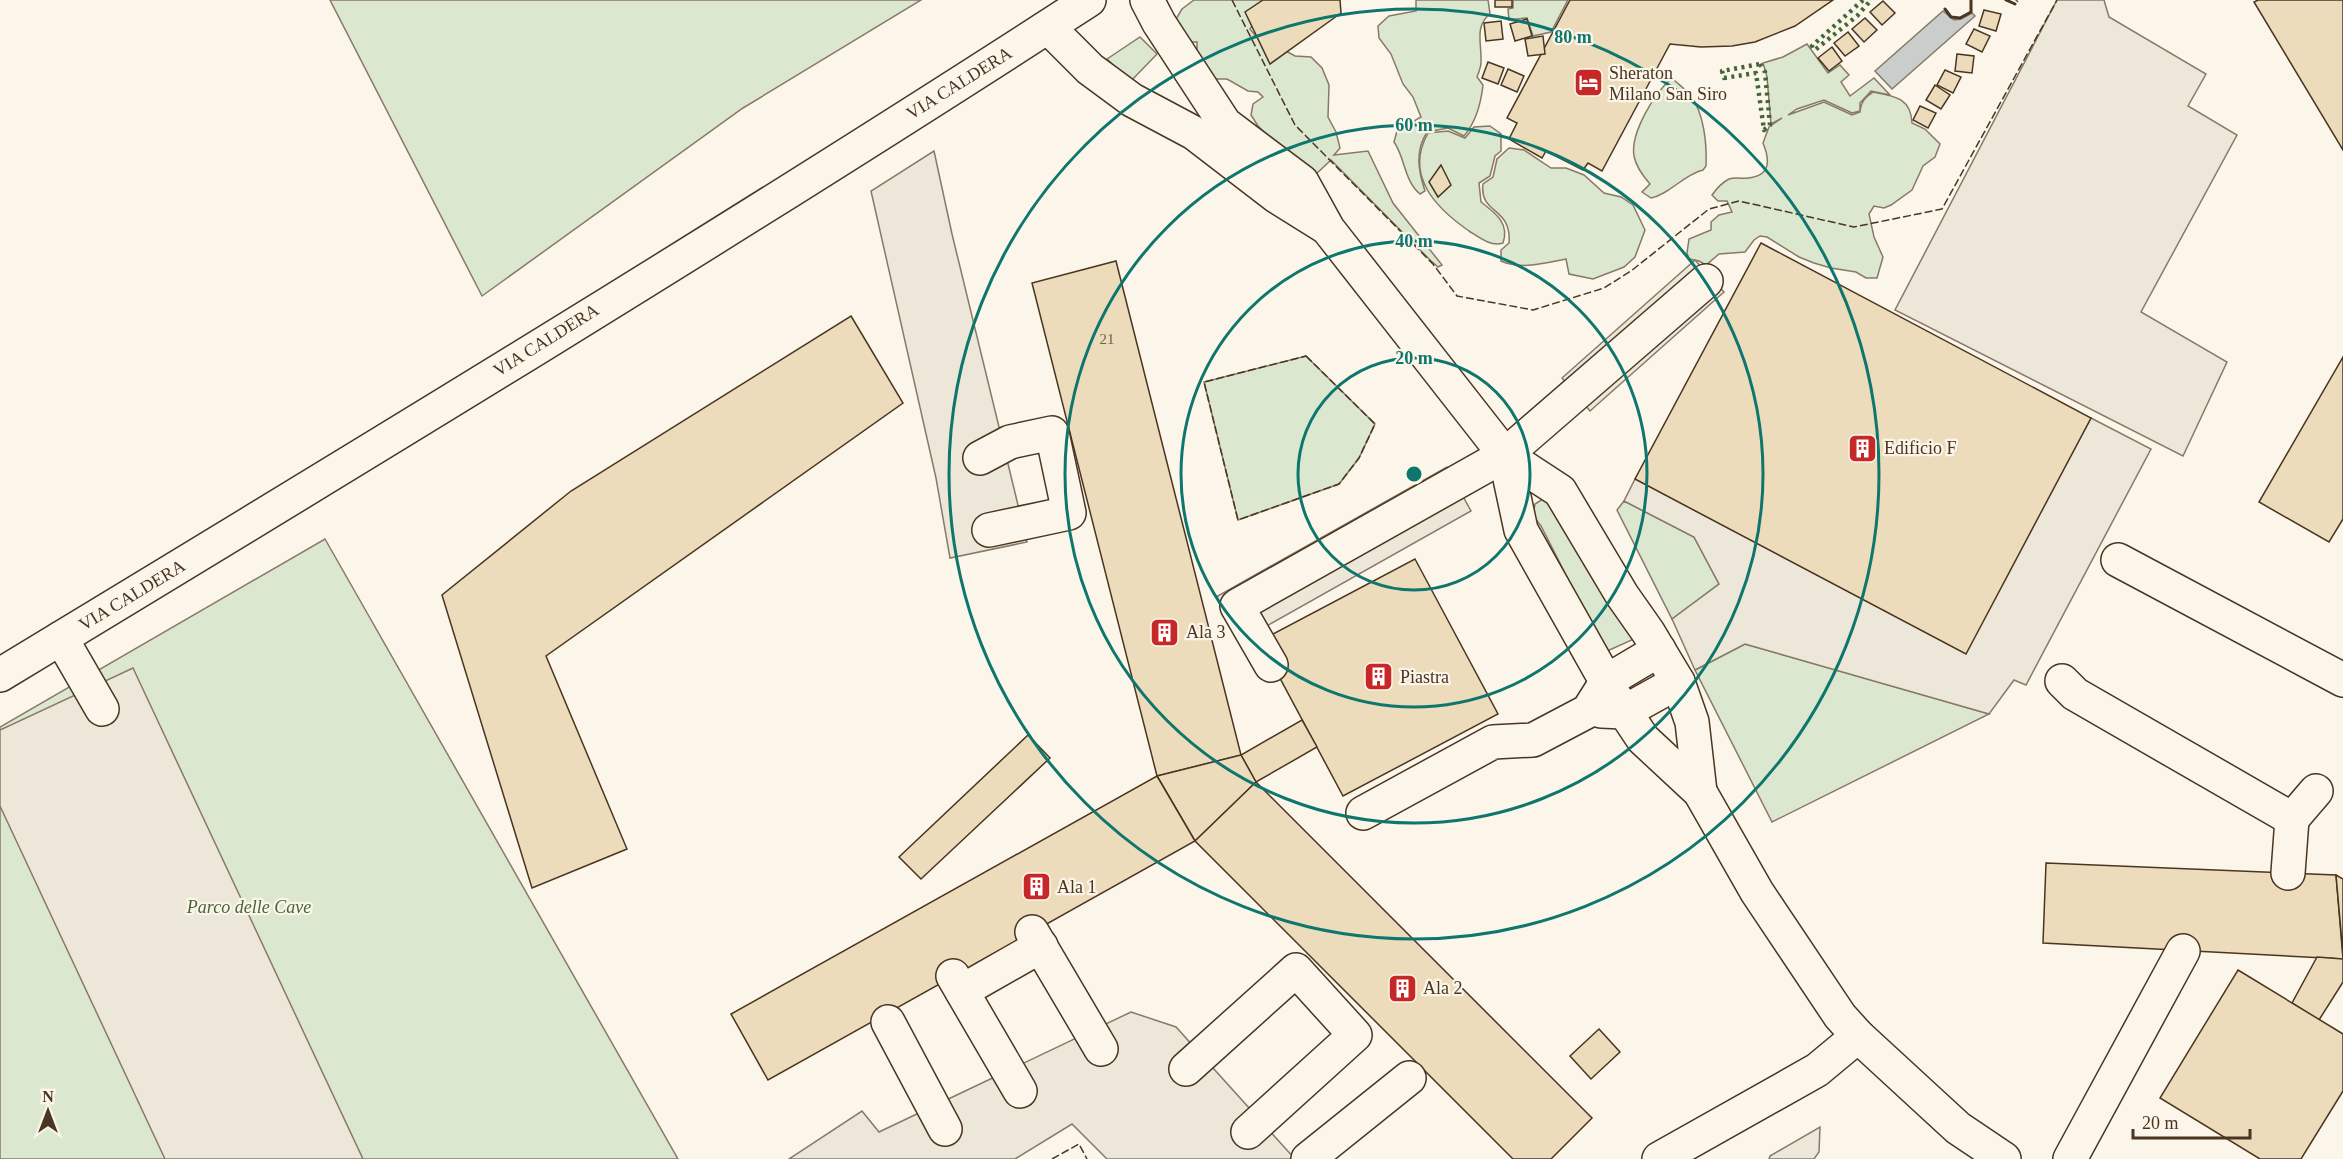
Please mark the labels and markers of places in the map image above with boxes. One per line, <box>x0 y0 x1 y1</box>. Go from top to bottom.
place label: Sheraton Milano San Siro <box>1609 63 1727 104</box>
hotel icon: Sheraton Milano San Siro <box>1572 67 1604 99</box>
building icon: Edificio F <box>1847 432 1879 464</box>
place label: Edificio F <box>1884 438 1957 458</box>
centre of rings <box>1404 464 1424 484</box>
building icon: Ala 3 <box>1149 616 1181 648</box>
place label: Ala 3 <box>1186 622 1226 642</box>
building icon: Piastra <box>1363 661 1395 693</box>
place label: Piastra <box>1400 667 1449 687</box>
building icon: Ala 1 <box>1020 871 1052 903</box>
place label: Ala 1 <box>1057 877 1097 897</box>
building icon: Ala 2 <box>1386 972 1418 1004</box>
place label: Ala 2 <box>1423 978 1463 998</box>

